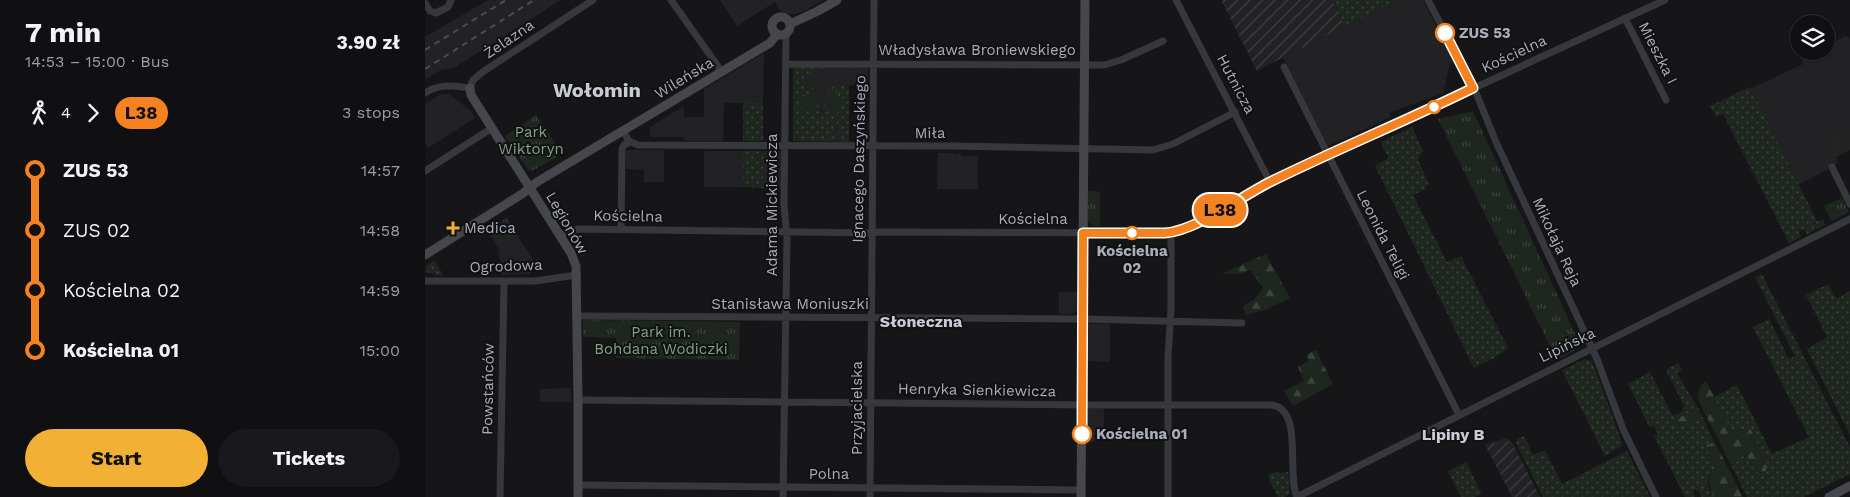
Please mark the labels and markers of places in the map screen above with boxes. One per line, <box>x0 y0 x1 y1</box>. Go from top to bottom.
marker: ZUS 53 <box>1435 23 1455 43</box>
place label: ZUS 53 <box>1459 24 1511 42</box>
unlabelled marker <box>1427 100 1441 114</box>
place label: Medica <box>464 219 516 237</box>
marker: Medica <box>446 221 460 235</box>
marker: Kościelna 02 <box>1125 226 1139 240</box>
place label: Kościelna 02 <box>1096 242 1168 277</box>
marker: Kościelna 01 <box>1072 424 1092 444</box>
place label: Kościelna 01 <box>1096 425 1187 443</box>

